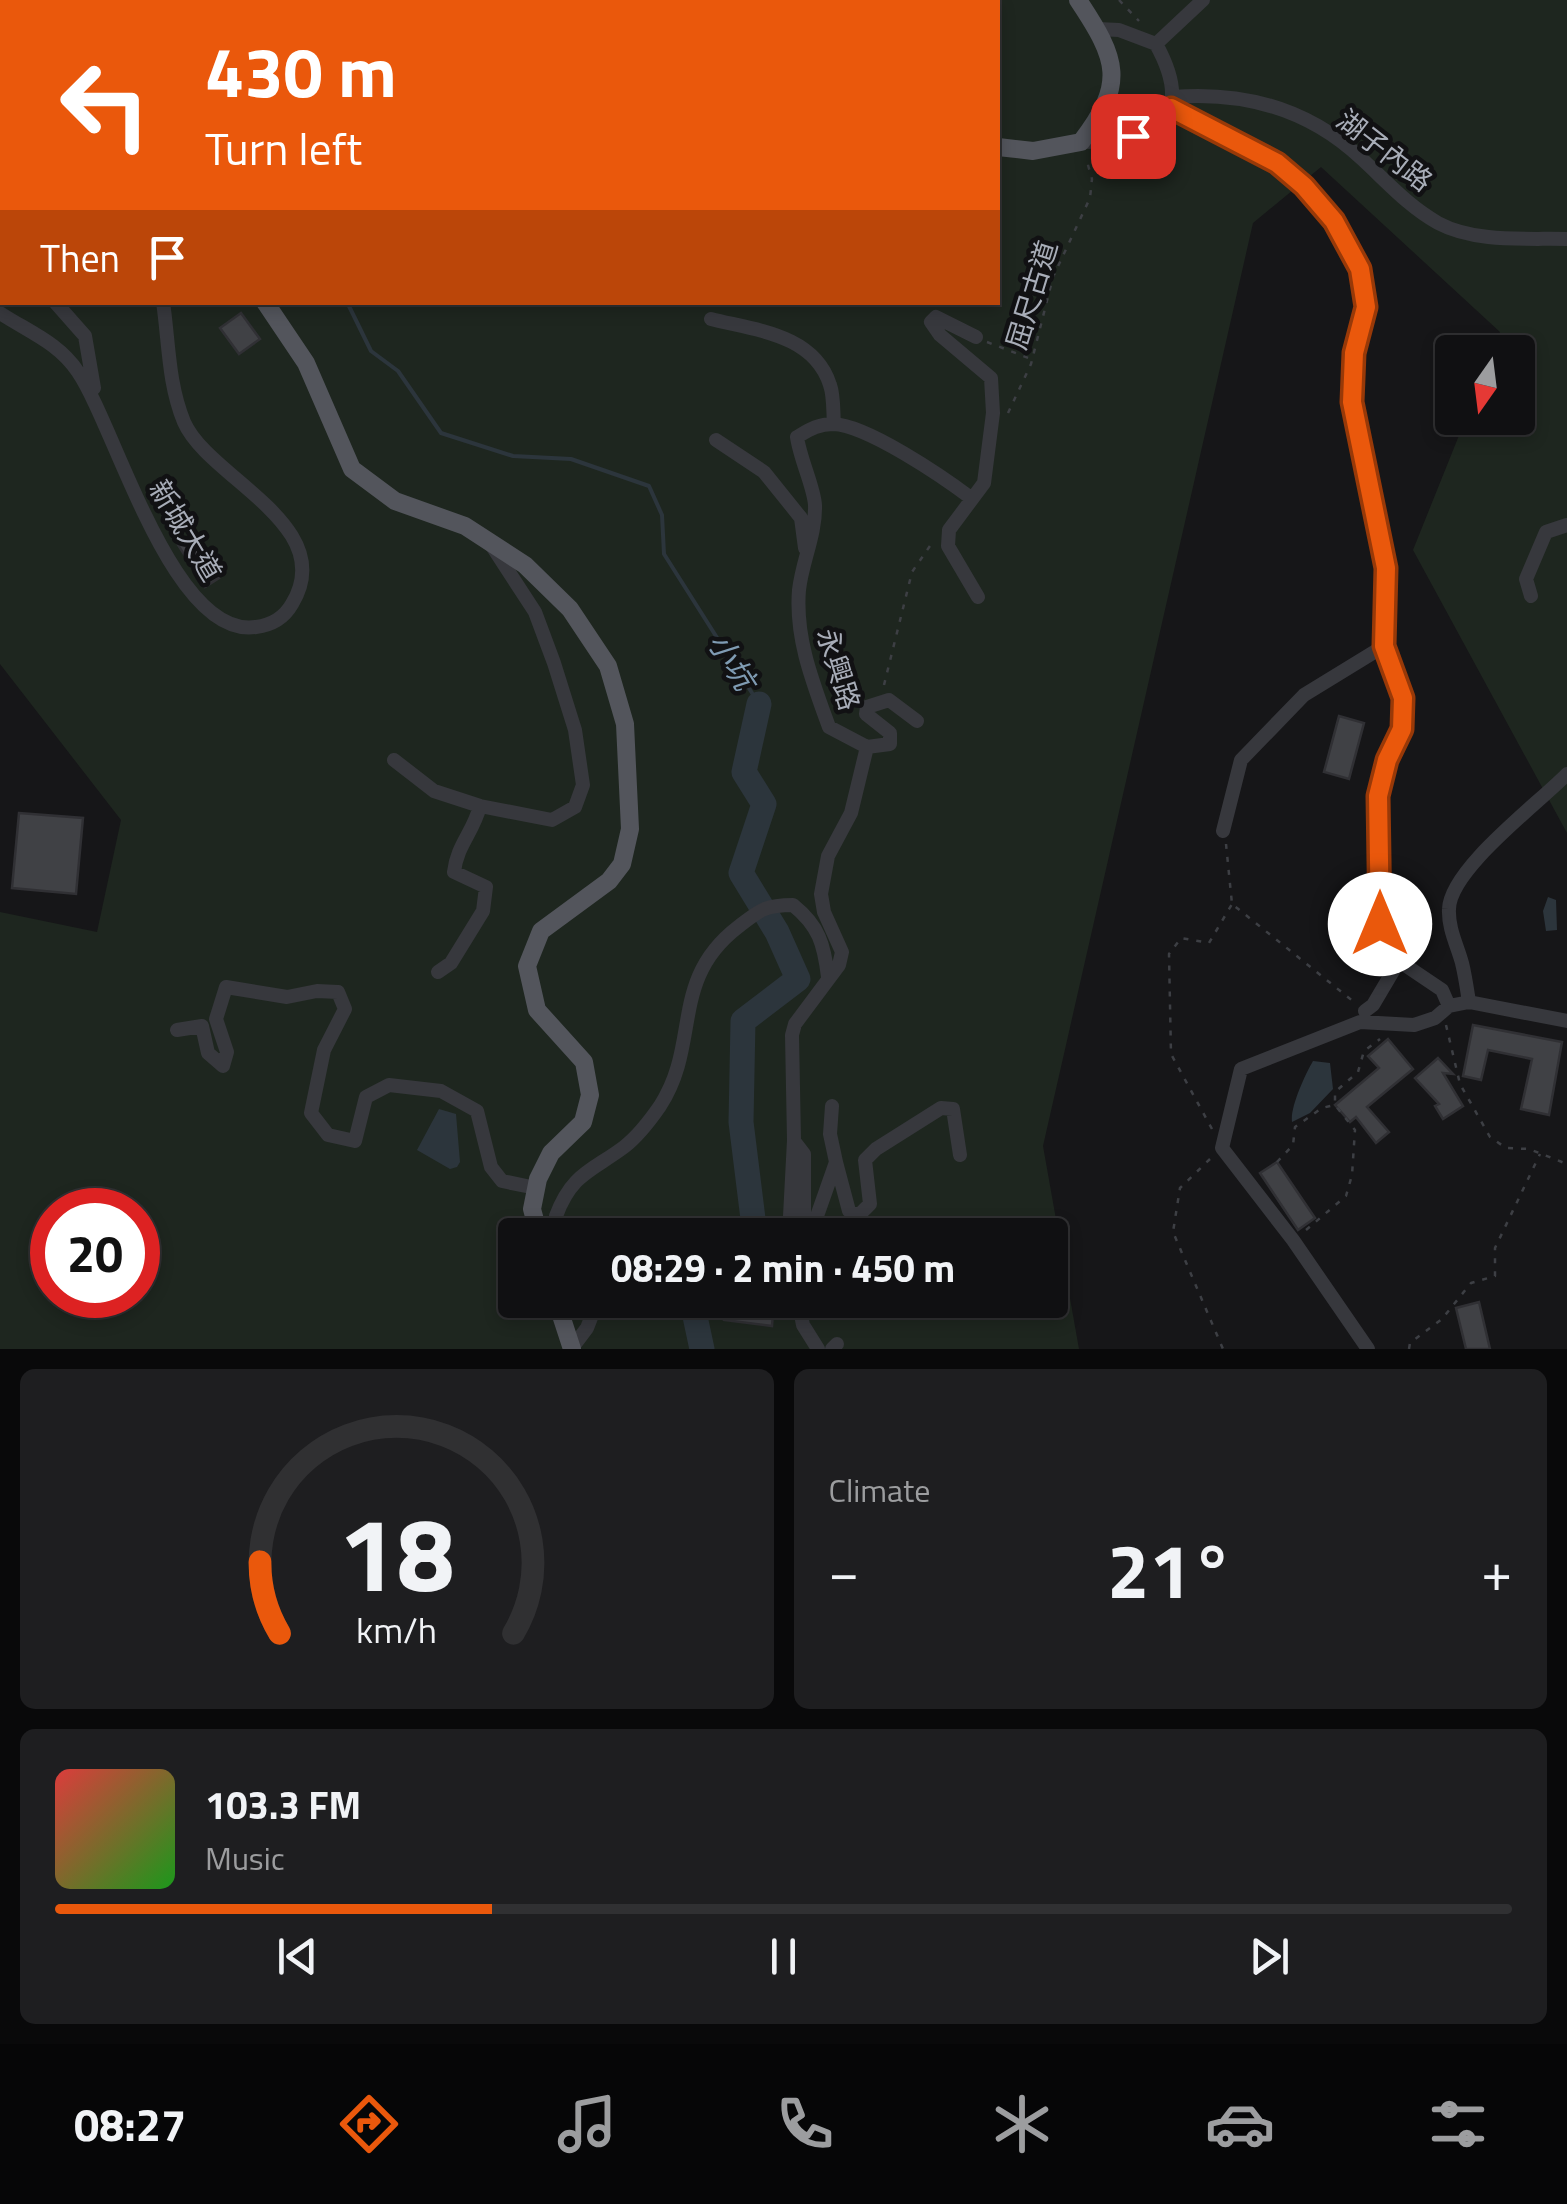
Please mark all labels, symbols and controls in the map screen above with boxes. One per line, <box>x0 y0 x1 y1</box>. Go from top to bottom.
text: 430 m <box>205 18 397 124</box>
icon: left <box>40 40 170 170</box>
pin <box>1091 94 1176 179</box>
street label: 湖子內路 <box>1328 99 1442 201</box>
icon: arrive <box>1106 109 1161 164</box>
text: Turn left <box>205 114 362 182</box>
text: Then <box>40 229 120 287</box>
icon: arrive <box>140 230 195 285</box>
street label: 屈尺古道 <box>994 235 1068 355</box>
north arrow <box>1435 335 1535 435</box>
map controls <box>1435 335 1535 435</box>
street label: 新城大道 <box>139 471 233 589</box>
water label: 小坑 <box>697 623 770 702</box>
street label: 永興路 <box>806 623 872 715</box>
position arrow <box>1328 872 1432 976</box>
speed limit sign: 20 <box>30 1188 160 1318</box>
text: 08:29 · 2 min · 450 m <box>611 1239 955 1297</box>
text: Climate <box>829 1466 930 1514</box>
text: 18 <box>339 1473 455 1631</box>
text: 21° <box>1107 1513 1233 1627</box>
text: − <box>829 1529 859 1612</box>
text: + <box>1481 1529 1512 1612</box>
text: km/h <box>356 1602 437 1657</box>
text: 103.3 FM <box>205 1776 361 1834</box>
text: Music <box>205 1834 285 1882</box>
icon: previous <box>270 1929 325 1984</box>
icon: pause <box>756 1929 811 1984</box>
icon: next <box>1242 1929 1297 1984</box>
icon: directions <box>334 2089 404 2159</box>
icon: music <box>552 2089 622 2159</box>
icon: phone <box>770 2089 840 2159</box>
icon: climate <box>987 2089 1057 2159</box>
icon: car <box>1205 2089 1275 2159</box>
icon: filters <box>1423 2089 1493 2159</box>
text: 08:27 <box>74 2090 186 2158</box>

